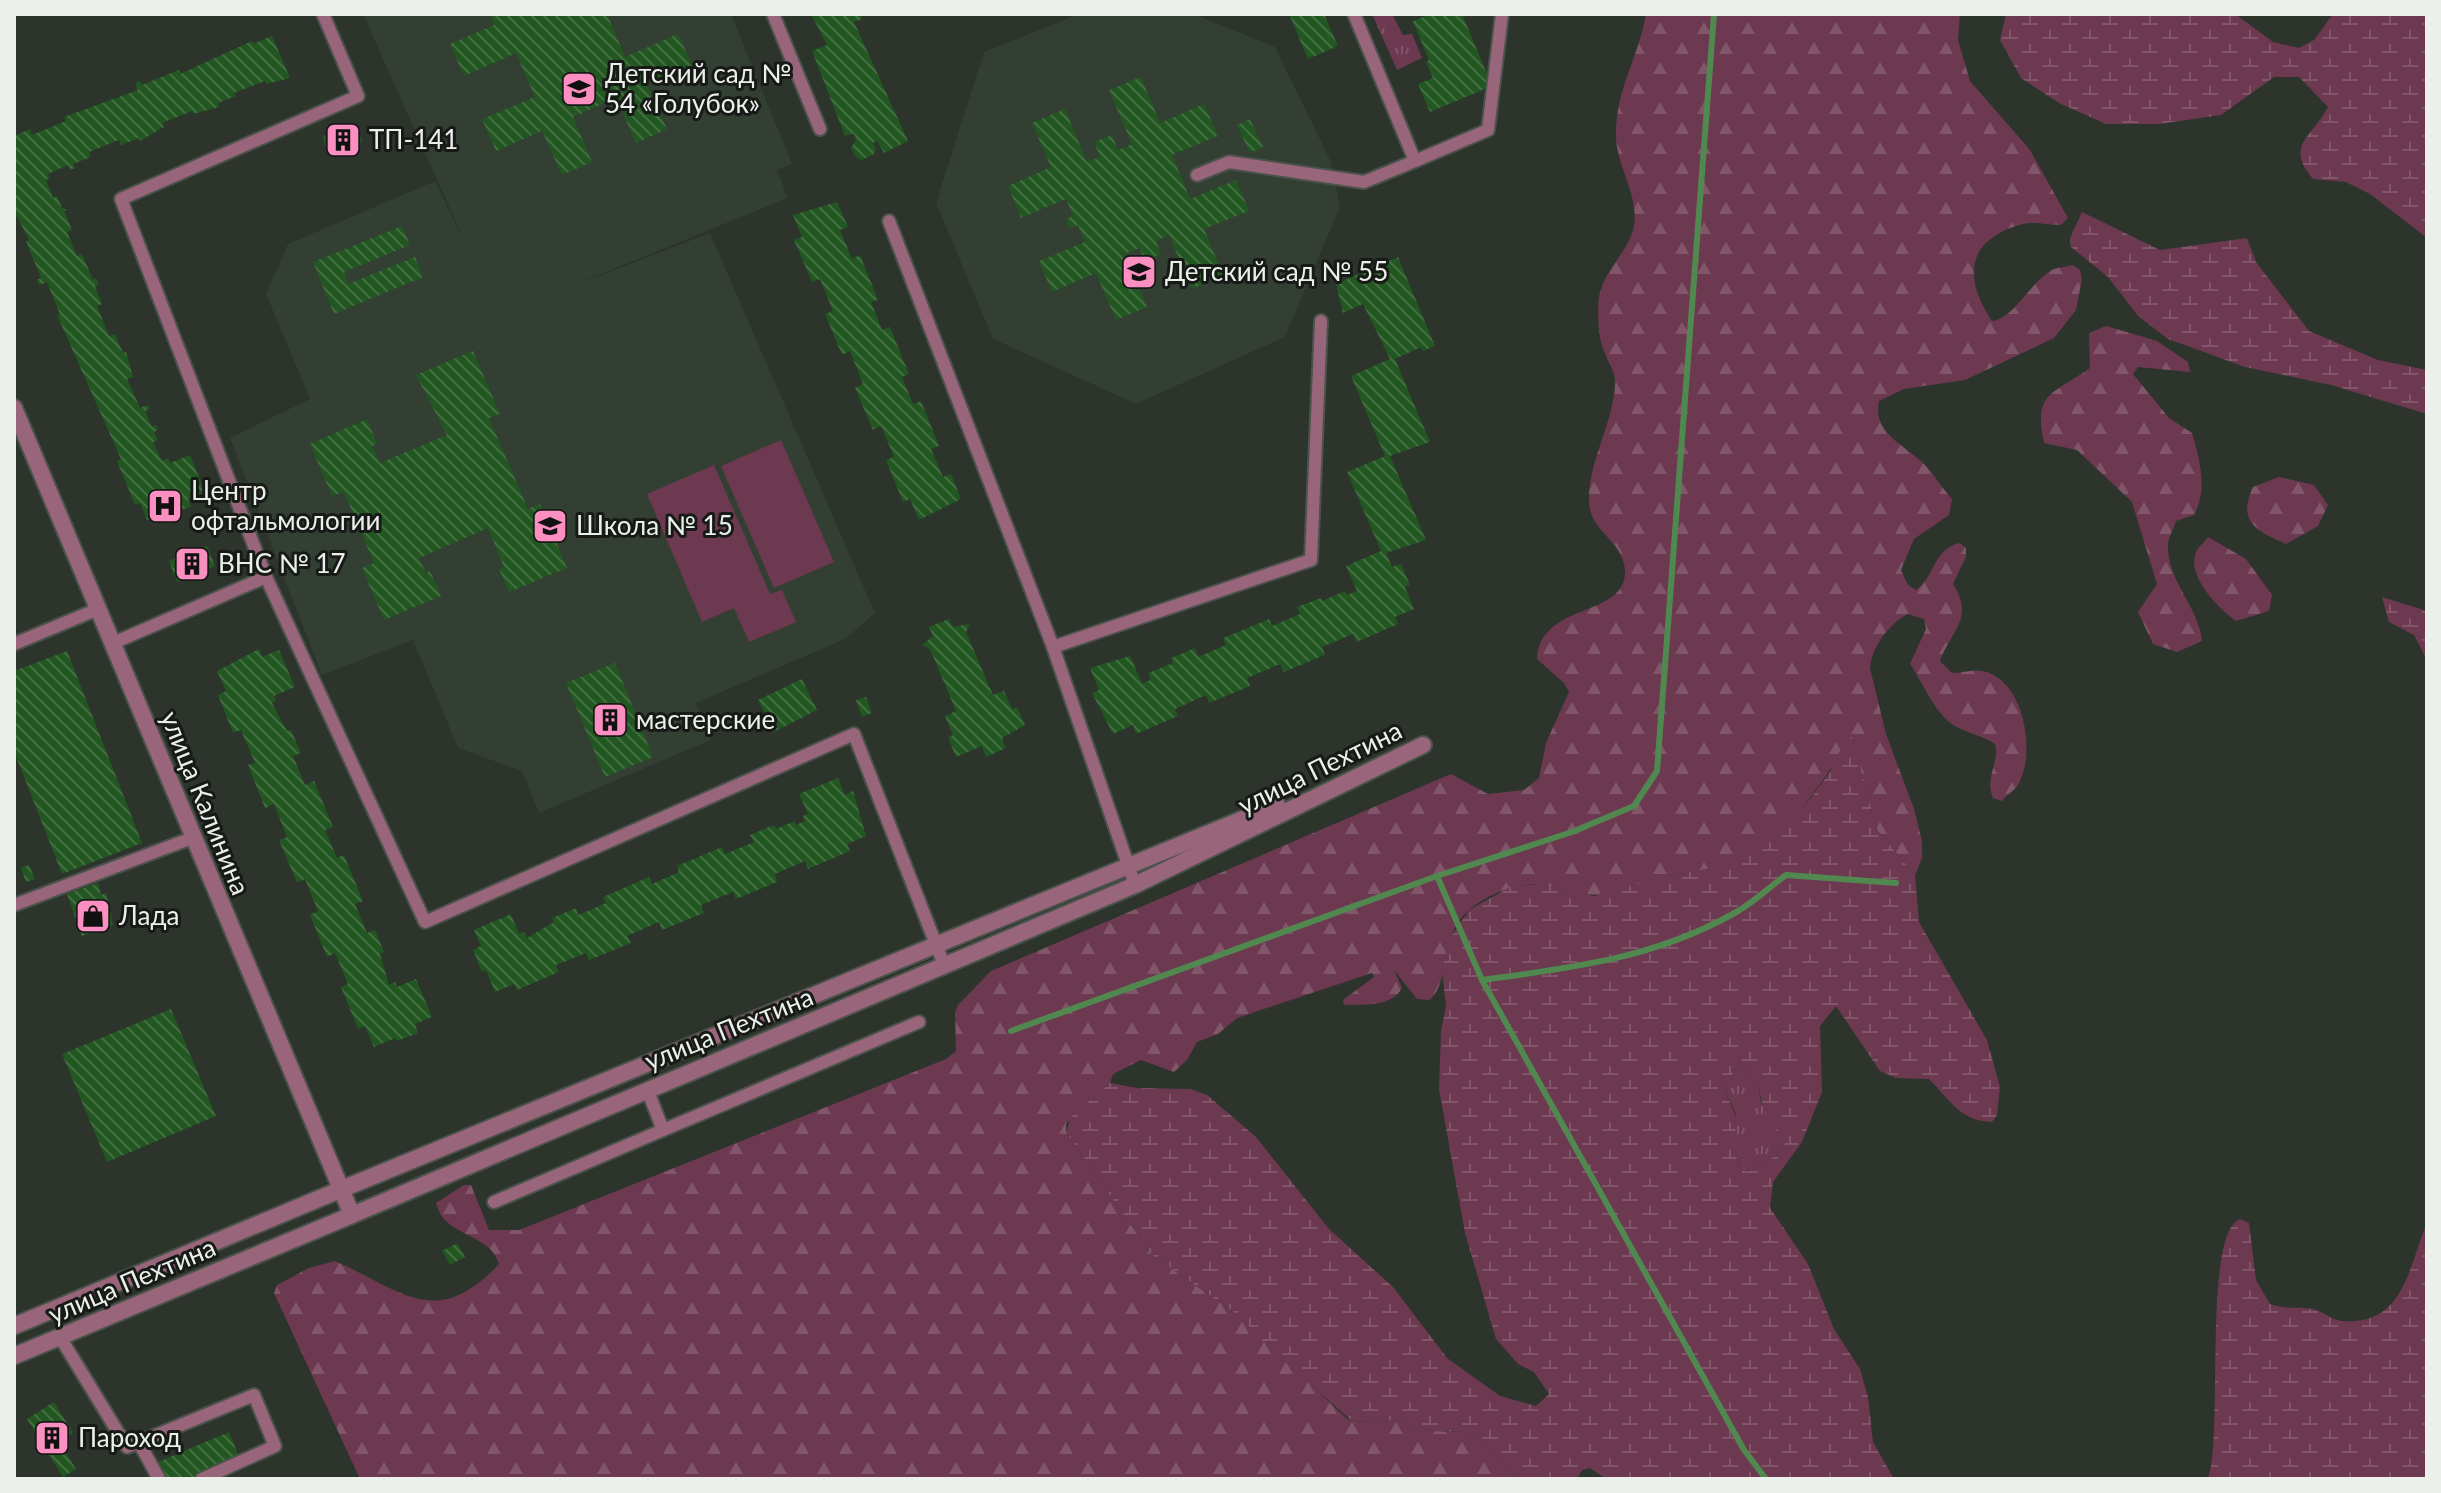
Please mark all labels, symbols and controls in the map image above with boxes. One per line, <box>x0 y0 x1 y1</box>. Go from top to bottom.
place label: Детский сад № 54 «Голубок» <box>605 57 791 119</box>
school or university icon: Детский сад № 54 «Голубок» <box>560 70 598 108</box>
building icon: ТП-141 <box>324 121 362 159</box>
place label: ТП-141 <box>369 123 458 155</box>
school or university icon: Детский сад № 55 <box>1120 253 1158 291</box>
place label: Детский сад № 55 <box>1165 255 1388 287</box>
place label: Центр офтальмологии <box>191 474 380 536</box>
hospital icon: Центр офтальмологии <box>146 487 184 525</box>
school or university icon: Школа № 15 <box>531 507 569 545</box>
place label: Школа № 15 <box>576 509 733 541</box>
building icon: ВНС № 17 <box>173 545 211 583</box>
place label: ВНС № 17 <box>218 547 346 579</box>
building icon: мастерские <box>591 701 629 739</box>
place label: мастерские <box>636 703 775 735</box>
street label: улица Калинина <box>155 706 257 899</box>
street label: улица Пехтина <box>1232 714 1407 821</box>
shop icon: Лада <box>74 897 112 935</box>
place label: Лада <box>118 899 179 931</box>
street label: улица Пехтина <box>640 980 817 1076</box>
street label: улица Пехтина <box>43 1230 220 1330</box>
building icon: Пароход <box>33 1419 71 1457</box>
place label: Пароход <box>78 1421 181 1453</box>

